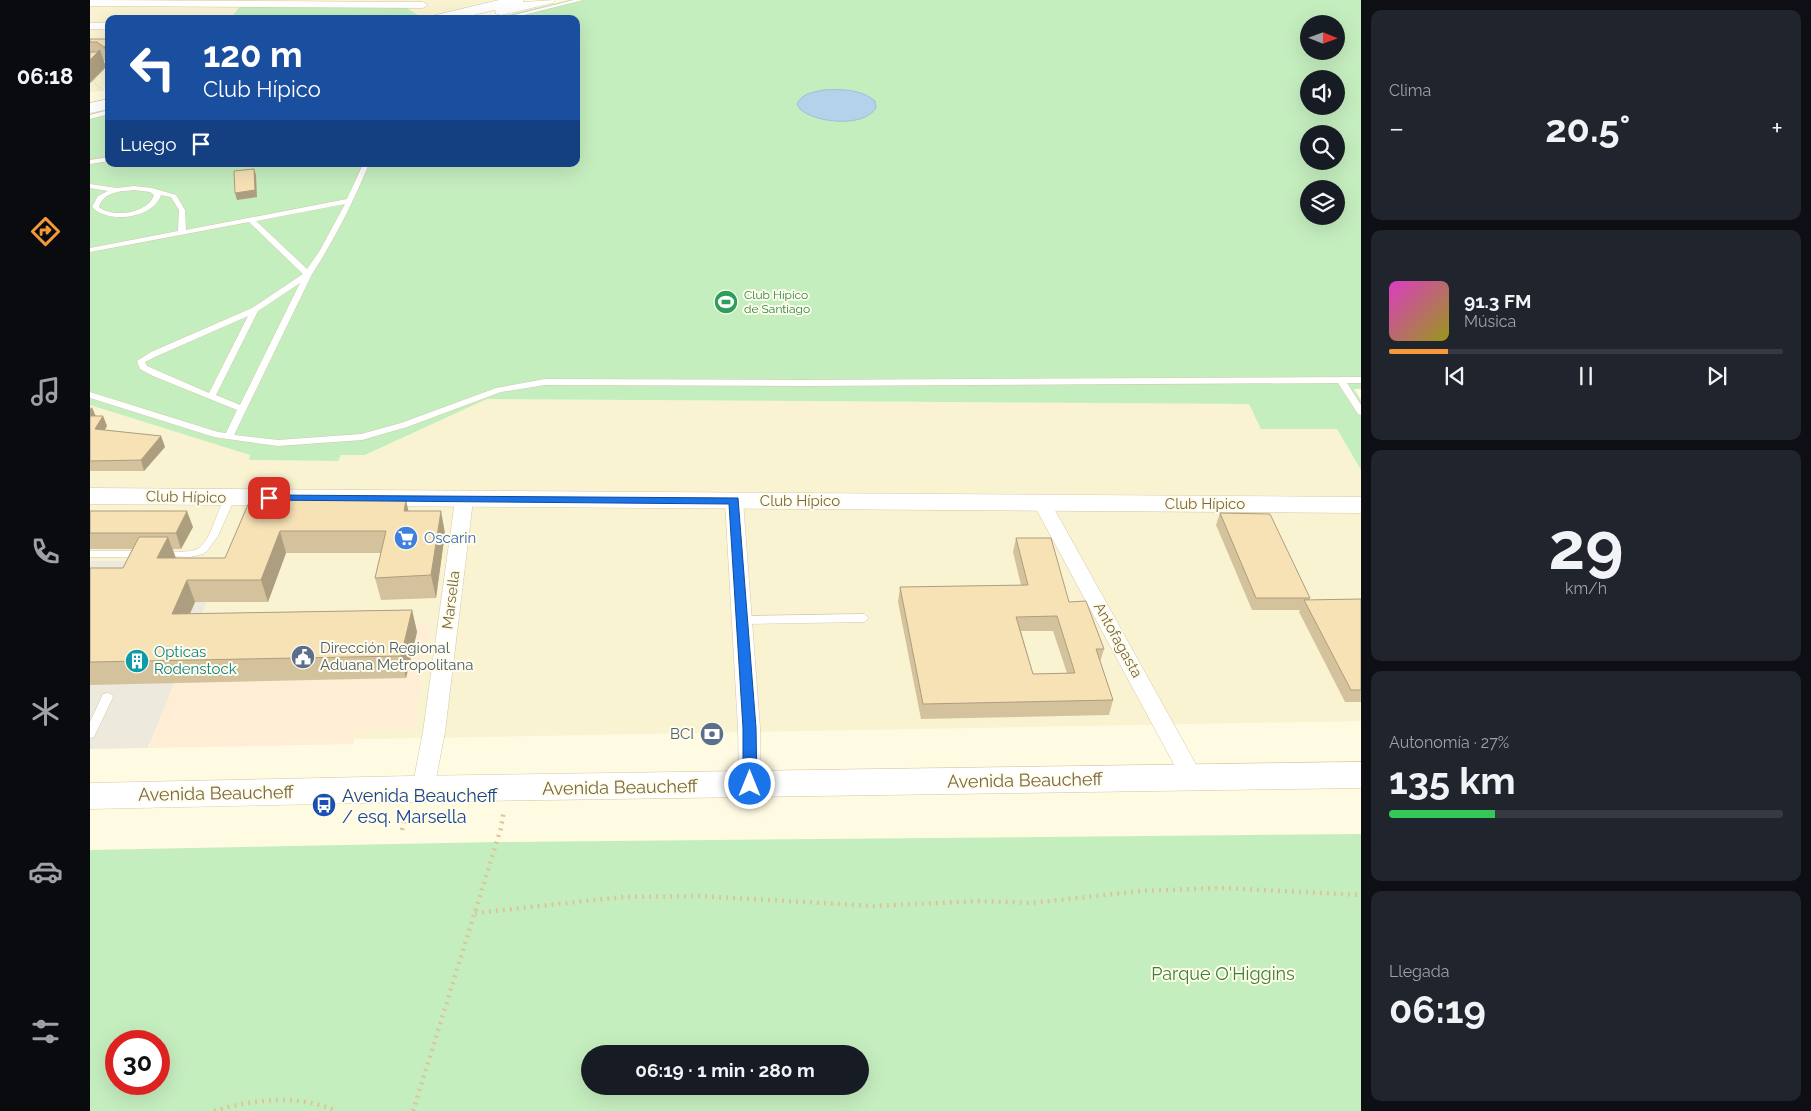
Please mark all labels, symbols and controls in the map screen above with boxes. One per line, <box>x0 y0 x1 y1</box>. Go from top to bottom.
north arrow <box>1300 15 1345 60</box>
map controls <box>1300 15 1345 225</box>
text: 120 m <box>203 34 303 75</box>
icon: left <box>120 35 185 100</box>
text: 06:18 <box>17 63 73 89</box>
button: sound <box>1300 70 1345 115</box>
text: Club Hípico <box>203 76 321 102</box>
text: Clima <box>1389 81 1431 100</box>
text: 20.5° <box>1545 106 1630 151</box>
text: − <box>1389 112 1404 145</box>
text: + <box>1771 112 1783 145</box>
button: search <box>1300 125 1345 170</box>
icon: arrive <box>187 130 215 158</box>
text: Luego <box>120 133 177 155</box>
button: layers <box>1300 180 1345 225</box>
icon: directions <box>28 214 63 249</box>
place label: Club Hípico de Santiago <box>744 288 810 316</box>
sports icon: Club Hípico de Santiago <box>713 289 739 315</box>
text: 91.3 FM <box>1464 290 1531 312</box>
text: Música <box>1464 312 1516 331</box>
icon: previous <box>1441 362 1469 390</box>
icon: pause <box>1572 362 1600 390</box>
icon: next <box>1703 362 1731 390</box>
icon: music <box>28 374 63 409</box>
pin <box>248 477 290 519</box>
icon: arrive <box>255 484 283 512</box>
street label: Club Hípico <box>146 487 226 507</box>
street label: Club Hípico <box>760 492 840 510</box>
street label: Club Hípico <box>1165 495 1245 513</box>
text: 29 <box>1549 508 1623 584</box>
supermarket icon: Oscarin <box>393 525 419 551</box>
place label: Oscarin <box>424 529 476 547</box>
icon: phone <box>28 534 63 569</box>
street label: Marsella <box>438 570 464 630</box>
text: km/h <box>1565 579 1607 598</box>
street label: Antofagasta <box>1090 599 1146 681</box>
place label: Dirección Regional Aduana Metropolitana <box>320 639 473 674</box>
place label: Opticas Rodenstock <box>154 643 237 678</box>
public building icon: Dirección Regional Aduana Metropolitana <box>290 644 316 670</box>
building icon: Opticas Rodenstock <box>124 648 150 674</box>
icon: climate <box>28 694 63 729</box>
bank icon: BCI <box>699 721 725 747</box>
place label: BCI <box>670 725 694 743</box>
text: Autonomía · 27% <box>1389 733 1509 752</box>
position arrow <box>723 757 775 809</box>
text: 135 km <box>1389 758 1516 803</box>
street label: Avenida Beaucheff <box>947 768 1104 792</box>
street label: Avenida Beaucheff <box>542 775 699 799</box>
street label: Avenida Beaucheff <box>138 781 295 805</box>
place label: Avenida Beaucheff / esq. Marsella <box>342 785 498 827</box>
bus stop icon: Avenida Beaucheff / esq. Marsella <box>311 792 337 818</box>
icon: car <box>28 854 63 889</box>
text: Llegada <box>1389 962 1449 981</box>
park label: Parque O'Higgins <box>1151 963 1295 984</box>
text: 06:19 <box>1389 987 1486 1032</box>
icon: filters <box>28 1014 63 1049</box>
speed limit sign: 30 <box>105 1030 170 1095</box>
text: 06:19 · 1 min · 280 m <box>635 1059 815 1081</box>

